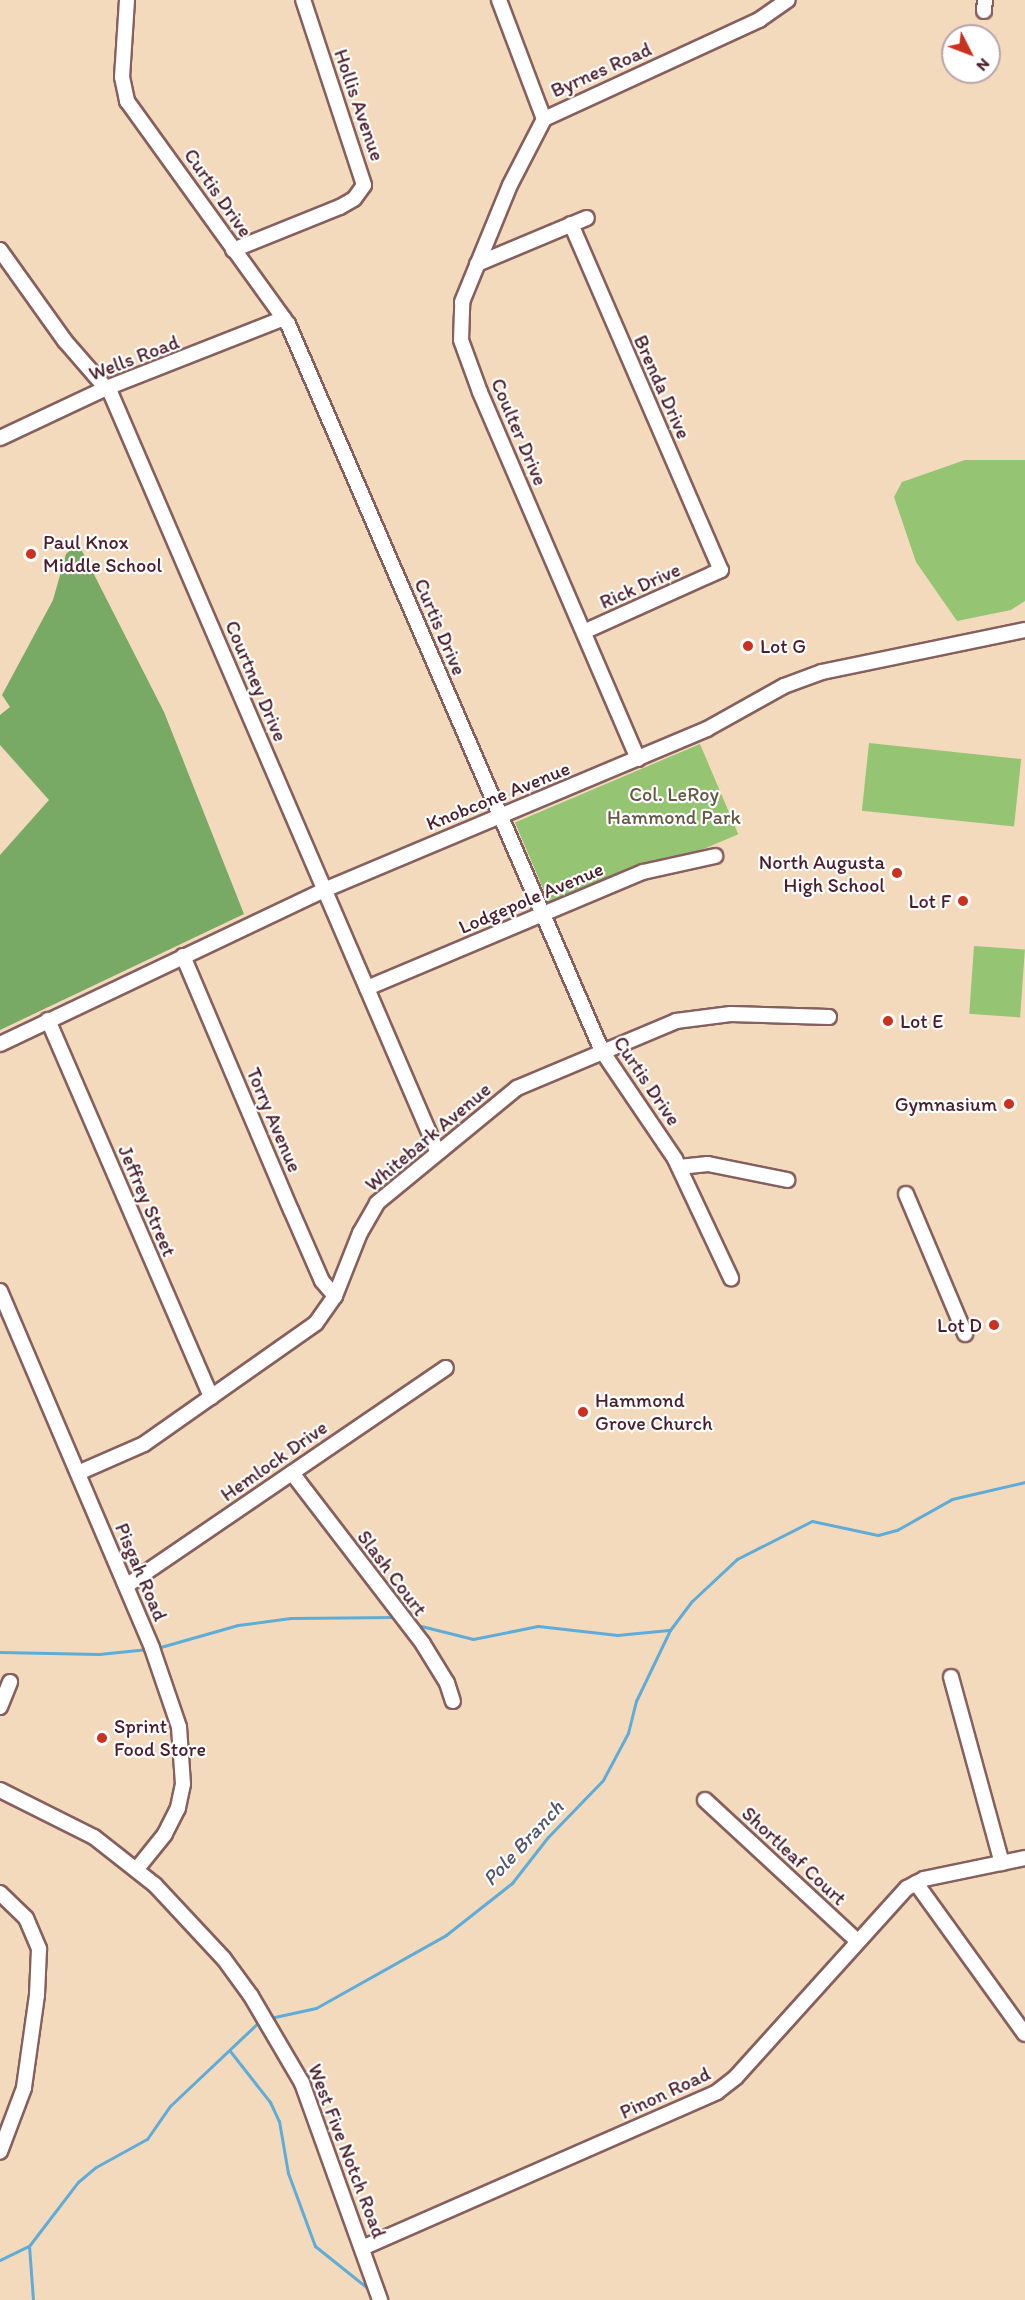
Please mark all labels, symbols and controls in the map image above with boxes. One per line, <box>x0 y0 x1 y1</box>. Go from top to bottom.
north arrow <box>941 24 1001 84</box>
street label: Byrnes Road <box>547 37 655 103</box>
street label: Hollis Avenue <box>329 46 389 164</box>
text: N <box>973 55 994 75</box>
street label: Curtis Drive <box>179 144 257 242</box>
street label: Wells Road <box>86 330 182 386</box>
street label: Brenda Drive <box>628 331 696 443</box>
street label: Coulter Drive <box>486 375 552 489</box>
place label: Paul Knox Middle School <box>43 530 162 577</box>
marker: Paul Knox Middle School <box>24 547 38 561</box>
street label: Rick Drive <box>596 557 684 615</box>
street label: Curtis Drive <box>409 575 471 679</box>
street label: Courtney Drive <box>220 617 292 745</box>
place label: Lot G <box>760 634 806 658</box>
marker: Lot G <box>741 639 755 653</box>
street label: Knobcone Avenue <box>423 756 573 836</box>
park label: Col. LeRoy Hammond Park <box>607 783 741 830</box>
place label: North Augusta High School <box>759 850 885 897</box>
street label: Lodgepole Avenue <box>455 857 607 939</box>
marker: North Augusta High School <box>890 866 904 880</box>
place label: Lot F <box>908 889 951 913</box>
marker: Lot F <box>956 894 970 908</box>
place label: Lot E <box>900 1009 943 1033</box>
marker: Lot E <box>881 1014 895 1028</box>
street label: Curtis Drive <box>608 1032 686 1130</box>
street label: Torry Avenue <box>241 1064 307 1176</box>
street label: Whitebark Avenue <box>361 1078 495 1196</box>
place label: Gymnasium <box>895 1092 997 1116</box>
marker: Gymnasium <box>1002 1097 1016 1111</box>
street label: Jeffrey Street <box>113 1142 181 1260</box>
place label: Lot D <box>937 1313 982 1337</box>
marker: Lot D <box>987 1318 1001 1332</box>
place label: Hammond Grove Church <box>595 1388 713 1435</box>
marker: Hammond Grove Church <box>576 1405 590 1419</box>
street label: Hemlock Drive <box>216 1415 332 1507</box>
street label: Pisgah Road <box>110 1520 172 1624</box>
street label: Slash Court <box>352 1526 432 1620</box>
place label: Sprint Food Store <box>114 1714 206 1761</box>
marker: Sprint Food Store <box>95 1731 109 1745</box>
water label: Pole Branch <box>477 1795 569 1891</box>
street label: Shortleaf Court <box>737 1801 851 1911</box>
street label: West Five Notch Road <box>303 2061 391 2241</box>
street label: Pinon Road <box>616 2062 714 2124</box>

